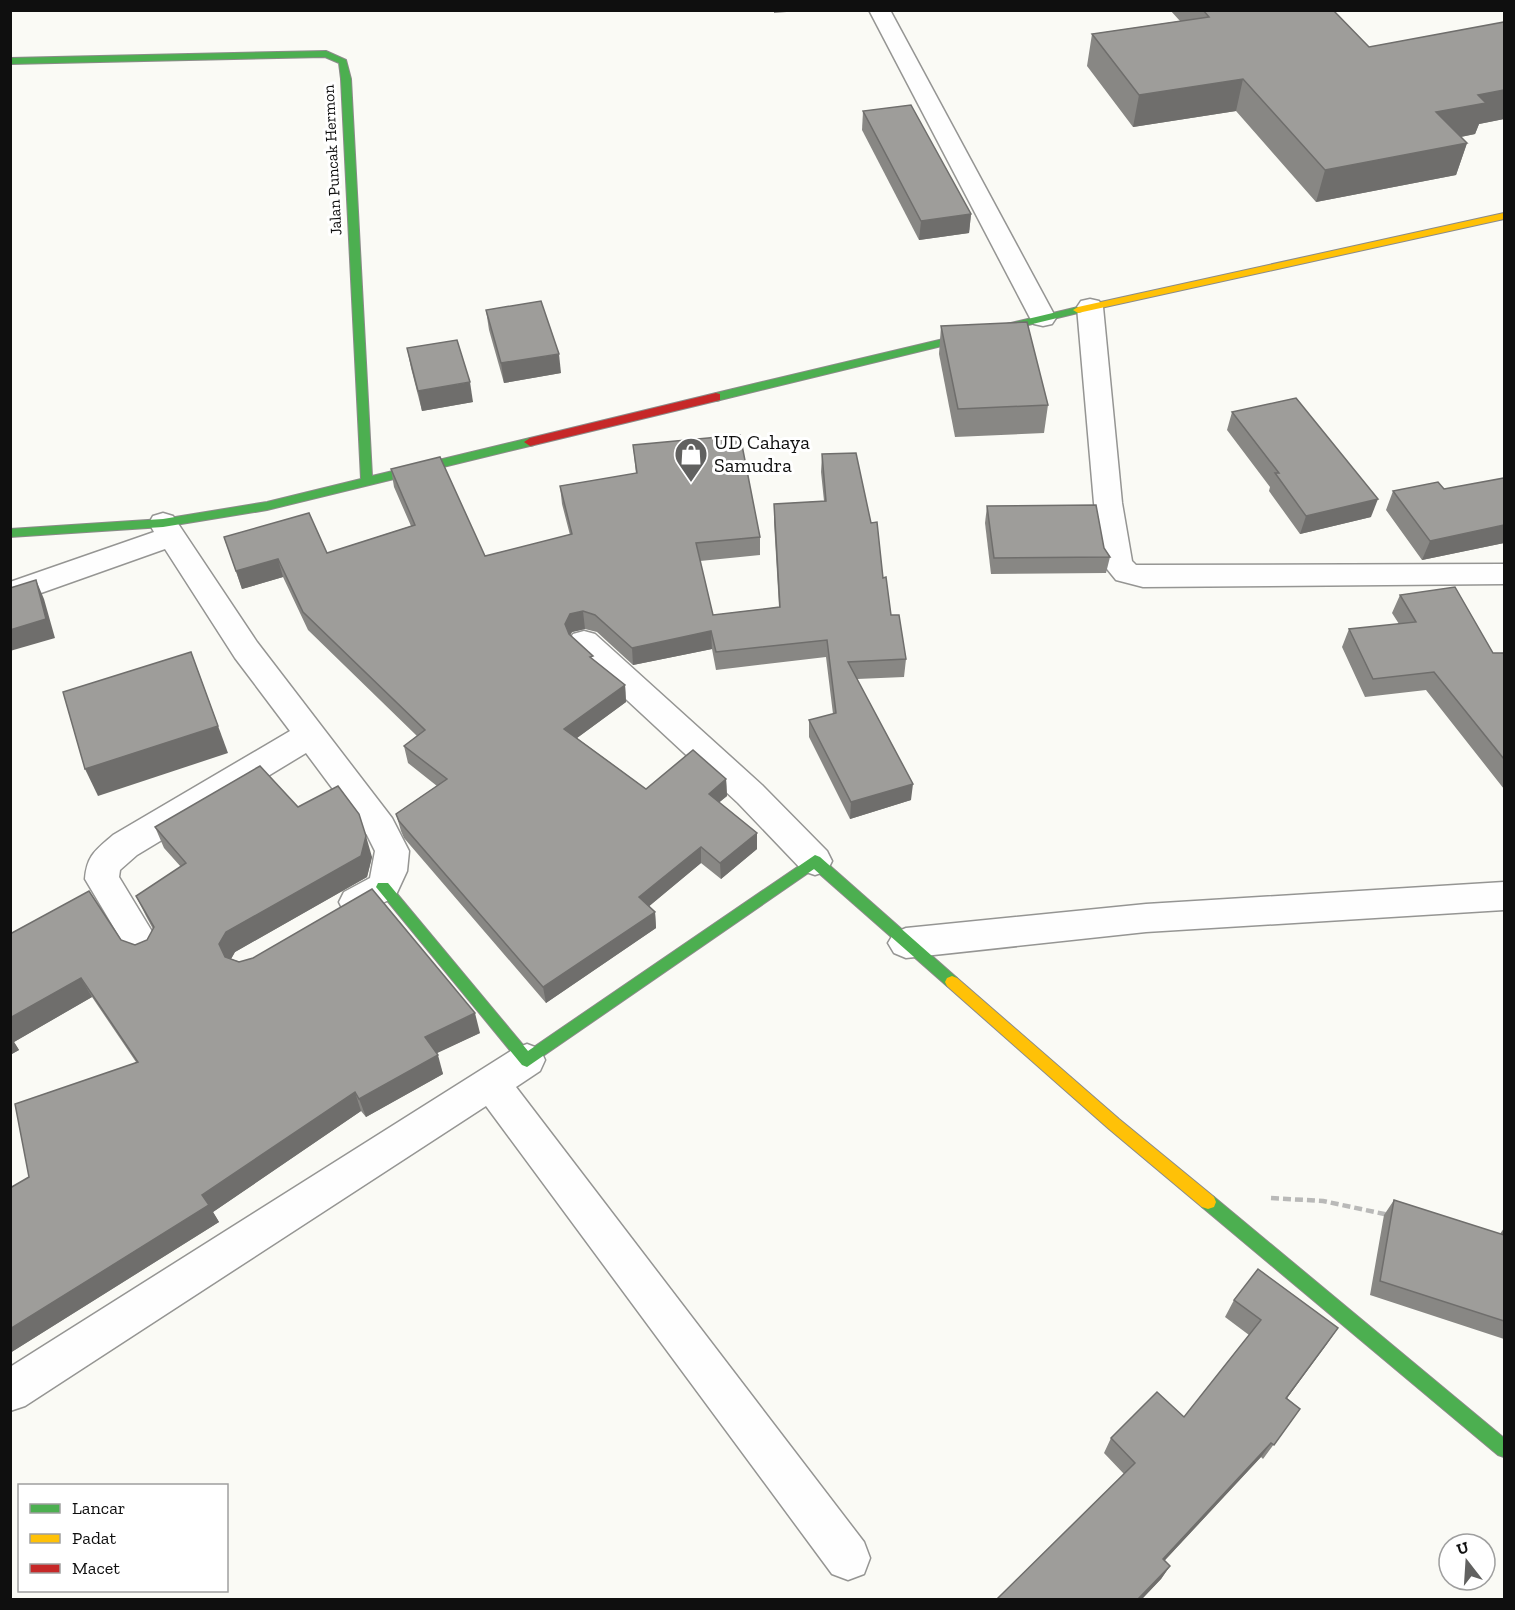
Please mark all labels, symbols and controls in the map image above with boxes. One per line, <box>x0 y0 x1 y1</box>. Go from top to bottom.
street label: Jalan Puncak Hermon <box>319 83 345 236</box>
place label: UD Cahaya Samudra <box>714 430 810 477</box>
shop icon: UD Cahaya Samudra <box>673 436 709 483</box>
legend <box>18 1484 228 1592</box>
text: Lancar <box>72 1497 125 1519</box>
text: Padat <box>72 1527 116 1549</box>
north arrow <box>1437 1532 1497 1592</box>
text: U <box>1454 1537 1472 1559</box>
text: Macet <box>72 1557 120 1579</box>

